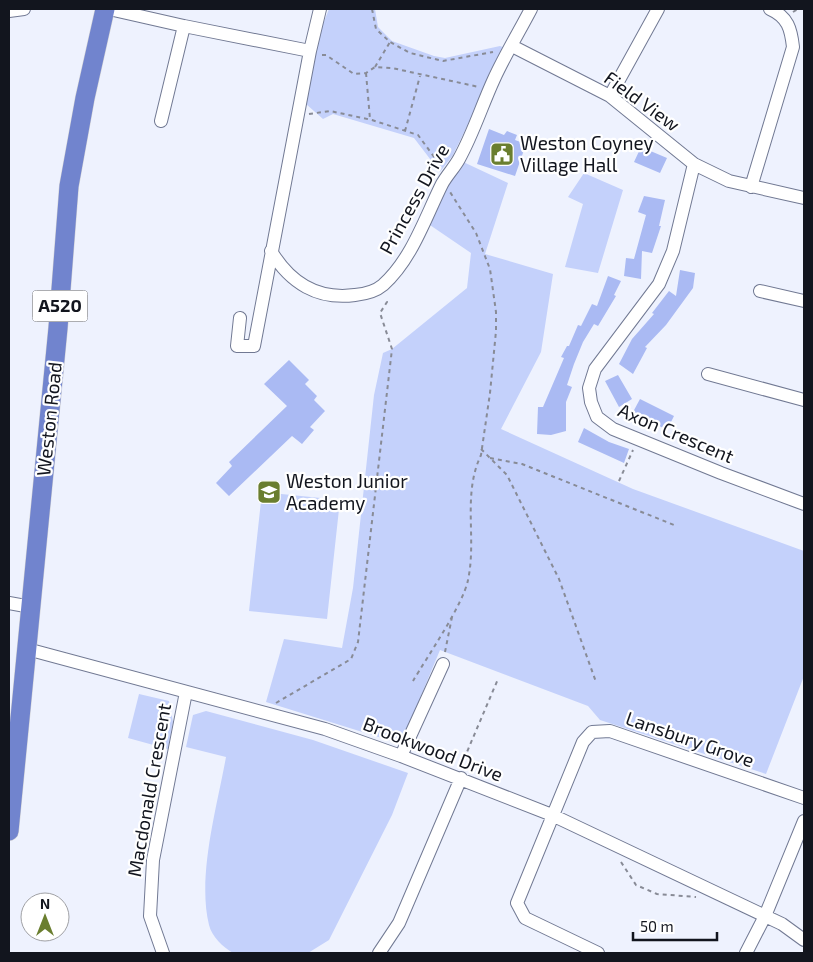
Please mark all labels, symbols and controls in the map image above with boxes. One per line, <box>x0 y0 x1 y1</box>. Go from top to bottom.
street label: Field View <box>600 66 685 136</box>
place label: Weston Coyney Village Hall <box>520 131 654 176</box>
street label: Princess Drive <box>374 140 453 258</box>
public building icon: Weston Coyney Village Hall <box>489 141 515 167</box>
road number: A520 <box>32 290 88 322</box>
street label: Weston Road <box>31 361 66 477</box>
street label: Axon Crescent <box>615 398 737 467</box>
place label: Weston Junior Academy <box>286 469 408 514</box>
school or university icon: Weston Junior Academy <box>256 479 282 505</box>
street label: Macdonald Crescent <box>122 701 175 878</box>
street label: Lansbury Grove <box>623 706 757 771</box>
street label: Brookwood Drive <box>360 711 506 786</box>
north arrow <box>20 892 70 942</box>
text: N <box>40 895 50 912</box>
scale bar <box>633 910 717 942</box>
text: 50 m <box>640 917 674 935</box>

